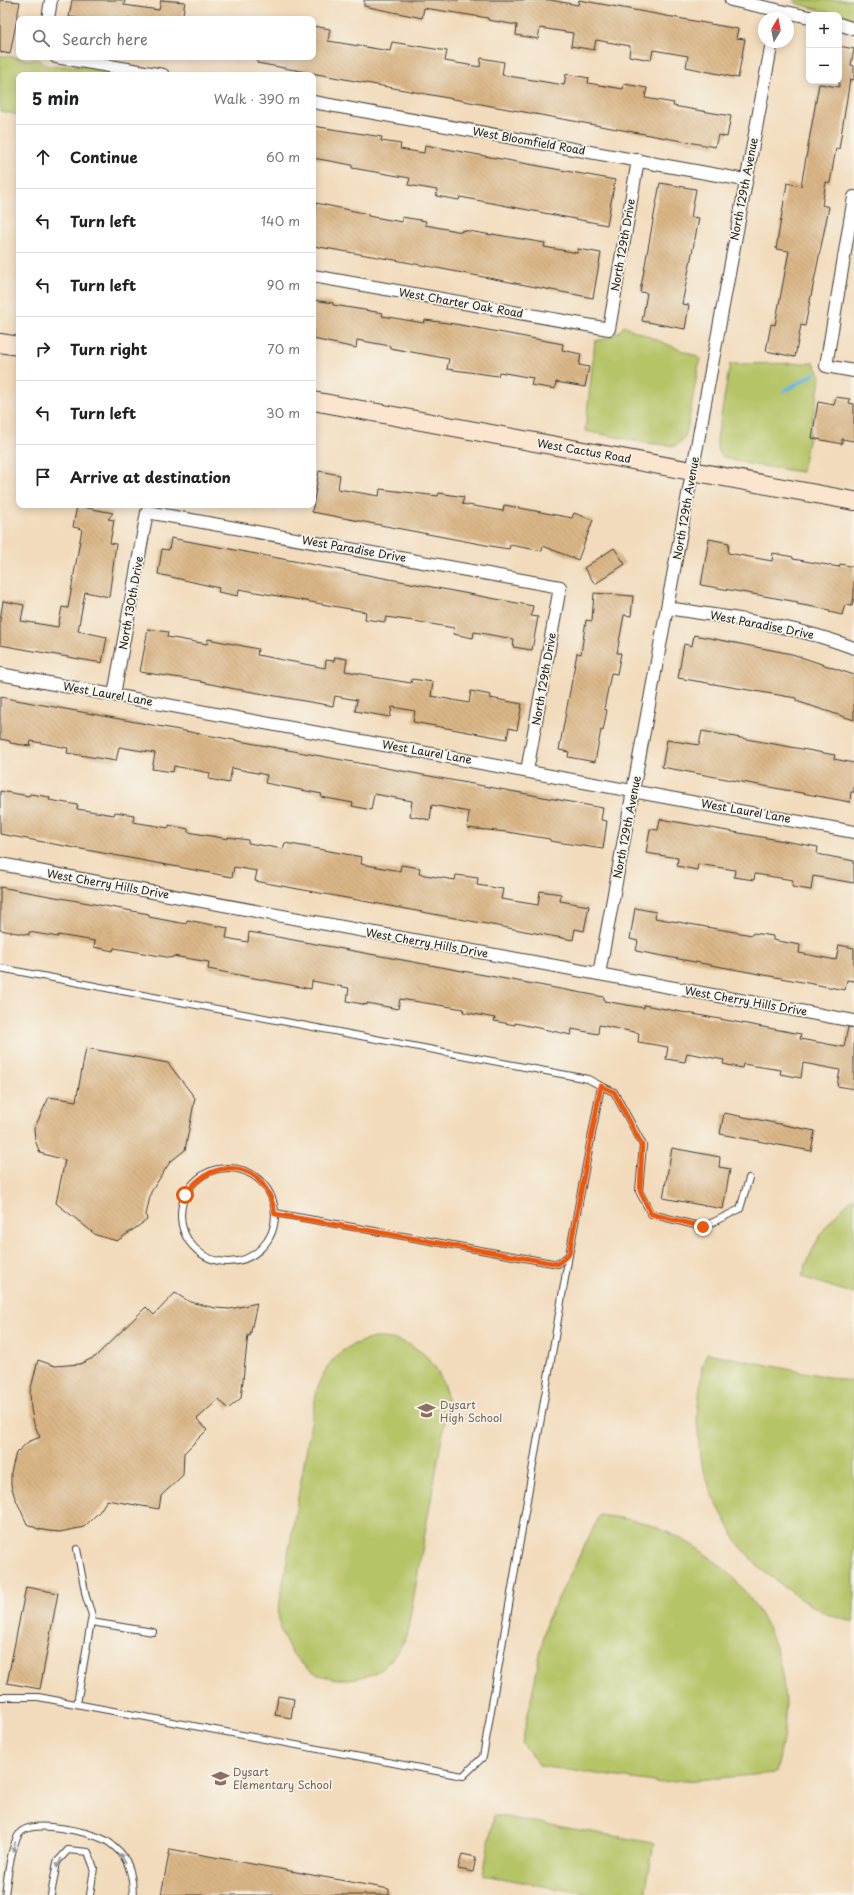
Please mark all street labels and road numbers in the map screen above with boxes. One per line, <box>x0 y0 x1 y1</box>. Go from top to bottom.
street label: West Bloomfield Road <box>471 122 587 159</box>
street label: North 129th Avenue <box>725 136 762 242</box>
street label: North 129th Drive <box>606 197 639 293</box>
street label: West Charter Oak Road <box>397 283 525 322</box>
street label: West Cactus Road <box>536 434 632 467</box>
street label: North 129th Avenue <box>668 455 703 561</box>
street label: West Paradise Drive <box>301 531 408 566</box>
street label: North 130th Drive <box>114 555 147 651</box>
street label: West Paradise Drive <box>709 606 816 643</box>
street label: North 129th Drive <box>527 631 560 727</box>
street label: West Laurel Lane <box>62 677 154 710</box>
street label: West Laurel Lane <box>381 735 473 768</box>
street label: North 129th Avenue <box>608 774 645 880</box>
street label: West Laurel Lane <box>700 794 792 827</box>
street label: West Cherry Hills Drive <box>46 864 171 903</box>
street label: West Cherry Hills Drive <box>365 923 490 962</box>
street label: West Cherry Hills Drive <box>684 981 809 1020</box>

